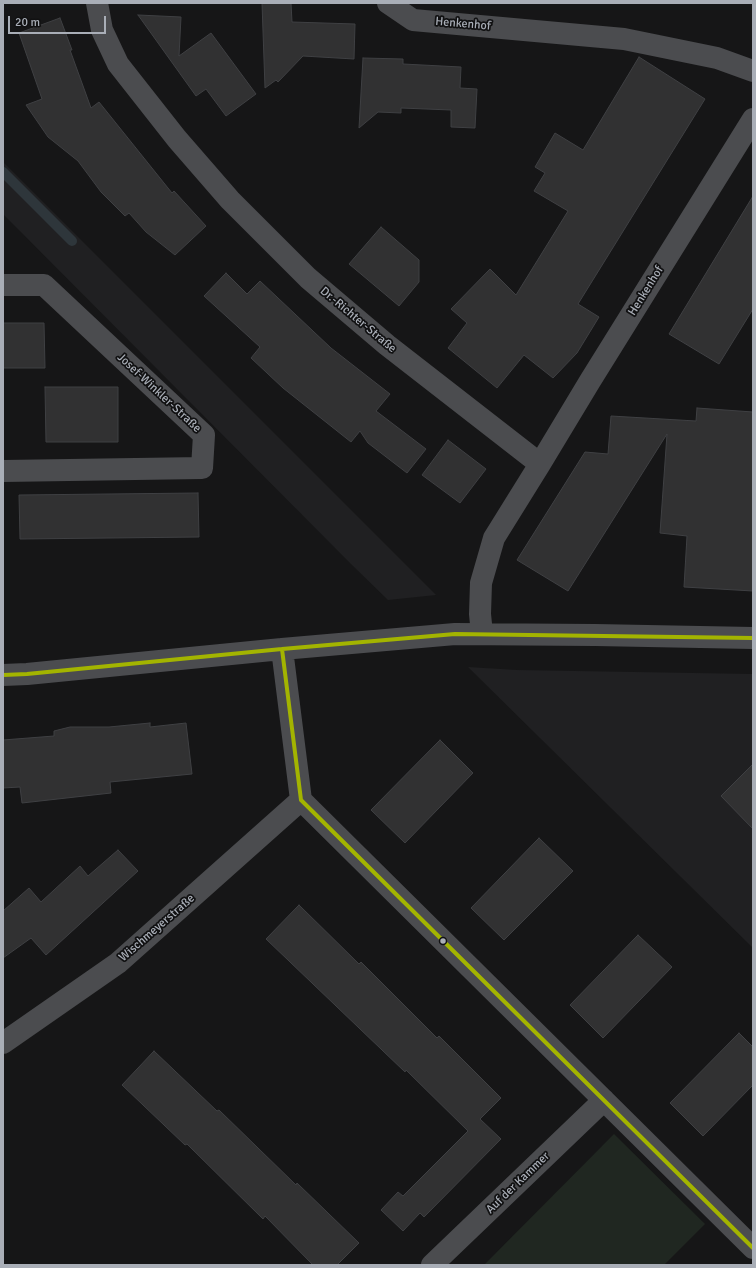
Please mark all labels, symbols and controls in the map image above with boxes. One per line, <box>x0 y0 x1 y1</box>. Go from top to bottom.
scale bar <box>10 8 108 34</box>
street label: Henkenhof <box>435 14 491 34</box>
text: 20 m <box>15 15 40 30</box>
street label: Henkenhof <box>625 264 667 318</box>
street label: Dr.-Richter-Straße <box>317 284 399 356</box>
street label: Josef-Winkler-Straße <box>114 350 204 436</box>
street label: Wischmeyerstraße <box>116 891 198 965</box>
unlabelled marker <box>438 936 448 946</box>
street label: Auf der Kammer <box>483 1149 553 1217</box>

